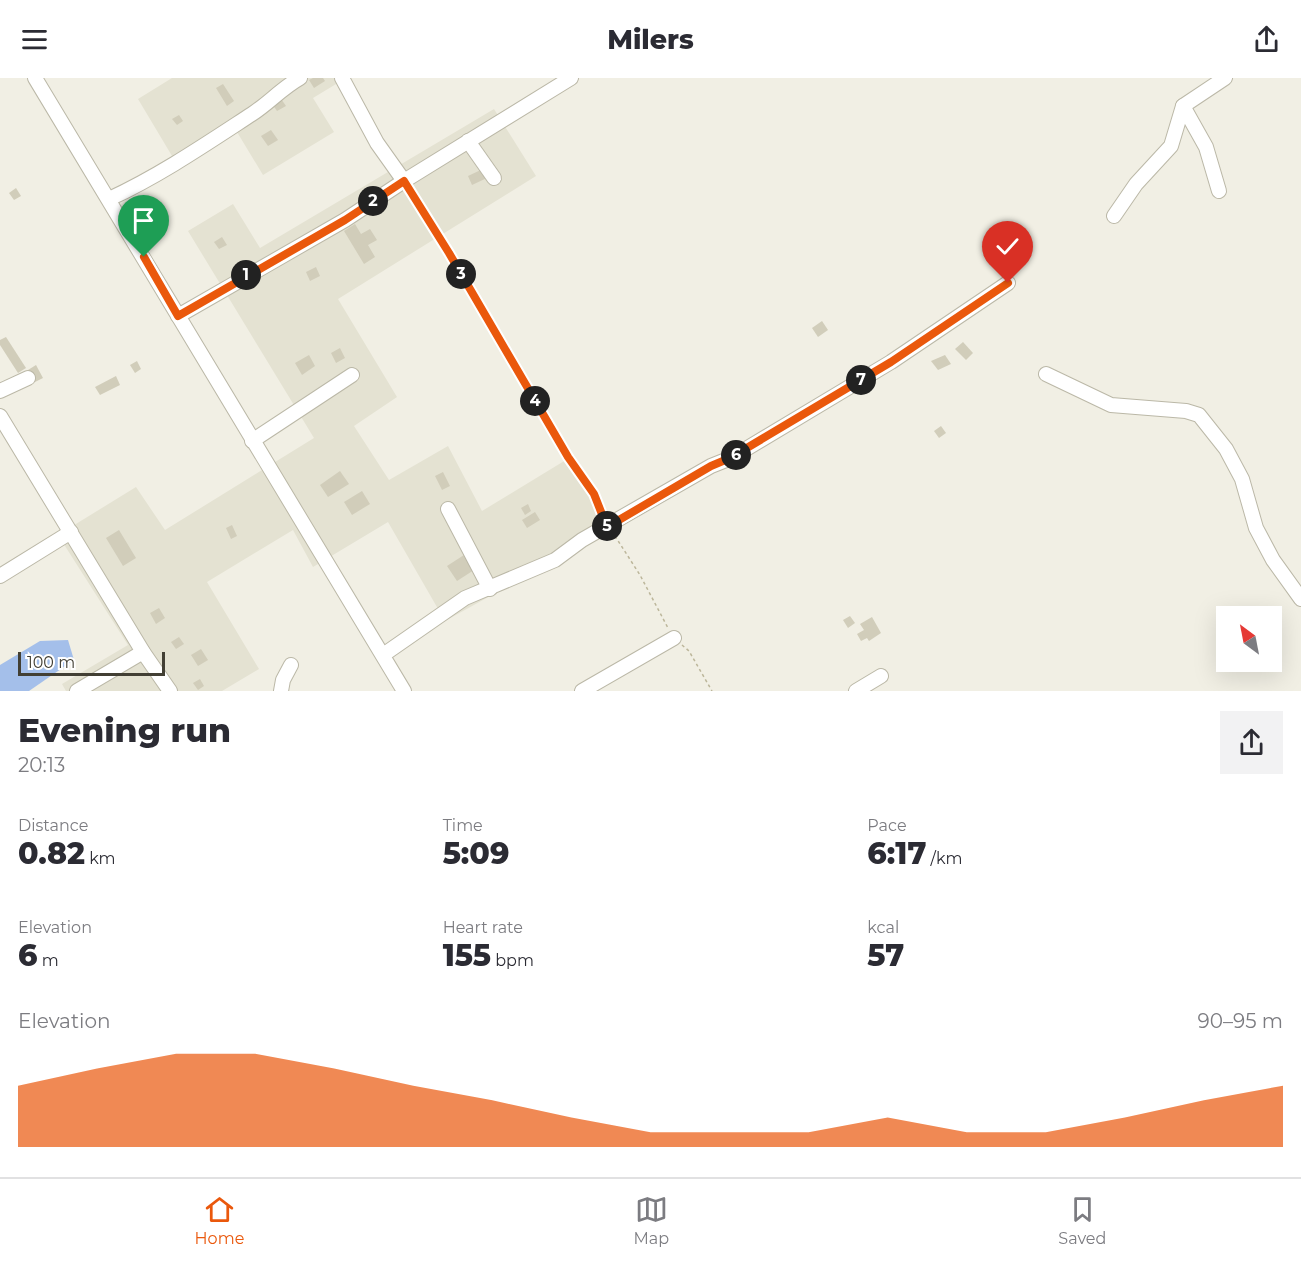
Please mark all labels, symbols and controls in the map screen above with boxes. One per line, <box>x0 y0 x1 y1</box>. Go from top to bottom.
icon: menu <box>18 23 51 56</box>
text: Milers <box>607 23 694 56</box>
icon: share <box>1250 23 1283 56</box>
pin: 2 <box>358 186 388 216</box>
text: 2 <box>368 191 378 210</box>
pin <box>118 195 169 257</box>
icon: arrive <box>127 204 160 237</box>
pin <box>982 221 1033 283</box>
icon: check <box>991 230 1024 263</box>
pin: 3 <box>446 259 476 289</box>
pin: 1 <box>231 260 261 290</box>
text: 3 <box>456 264 466 283</box>
text: 1 <box>243 265 249 284</box>
pin: 7 <box>846 365 876 395</box>
text: 7 <box>856 370 866 389</box>
pin: 4 <box>520 386 550 416</box>
text: 4 <box>529 391 541 410</box>
pin: 6 <box>721 440 751 470</box>
text: 6 <box>731 445 741 464</box>
pin: 5 <box>592 511 622 541</box>
text: 5 <box>602 516 612 535</box>
north arrow <box>1216 606 1282 672</box>
map controls <box>1216 606 1282 672</box>
scale bar <box>18 649 165 676</box>
text: 100 m <box>27 653 75 672</box>
text: Evening run <box>18 710 231 750</box>
button: share <box>1220 711 1283 774</box>
text: 20:13 <box>18 753 65 777</box>
text: Distance <box>18 816 88 835</box>
text: Time <box>443 816 483 835</box>
text: Pace <box>867 816 907 835</box>
text: 0.82 <box>18 835 85 872</box>
text: 5:09 <box>443 835 509 872</box>
text: 6:17 <box>867 835 926 872</box>
text: km <box>85 849 116 868</box>
text: /km <box>926 849 962 868</box>
text: Elevation <box>18 918 92 937</box>
text: Heart rate <box>443 918 523 937</box>
text: kcal <box>867 918 899 937</box>
text: 6 <box>18 937 37 974</box>
text: 155 <box>443 937 491 974</box>
text: 57 <box>867 937 904 974</box>
text: m <box>37 951 59 970</box>
text: bpm <box>491 951 534 970</box>
text: Elevation <box>18 1009 110 1033</box>
text: 90–95 m <box>1197 1009 1283 1033</box>
tab: Home <box>195 1193 244 1248</box>
tab: Map <box>634 1193 669 1248</box>
tab: Saved <box>1058 1193 1106 1248</box>

